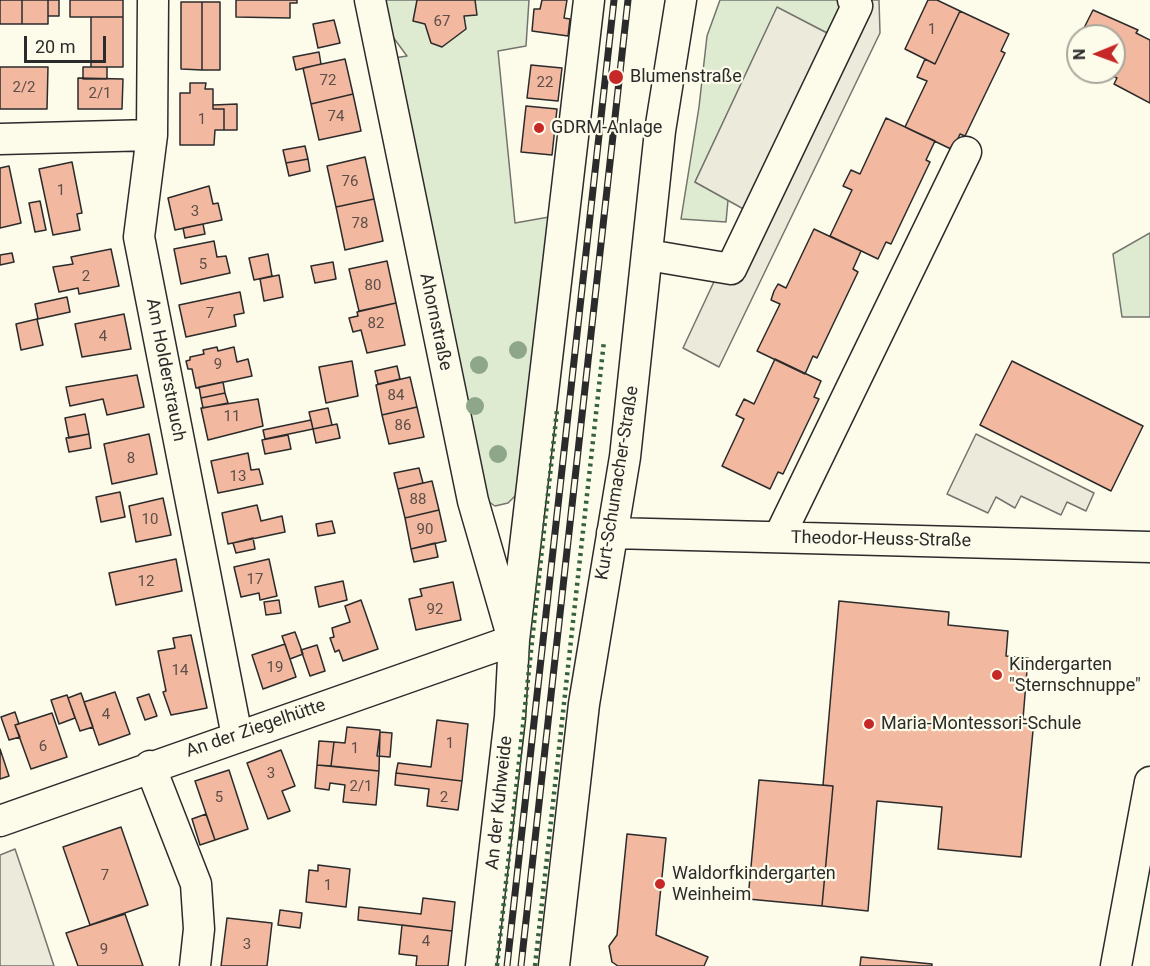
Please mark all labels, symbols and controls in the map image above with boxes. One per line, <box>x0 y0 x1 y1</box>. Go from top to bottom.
house number: 67 <box>434 13 450 31</box>
house number: 1 <box>928 21 936 39</box>
scale bar <box>27 24 110 62</box>
north arrow <box>1066 24 1126 84</box>
text: 20 m <box>35 36 75 57</box>
text: N <box>1070 48 1089 60</box>
place label: Blumenstraße <box>630 66 742 88</box>
marker: Blumenstraße <box>607 68 625 86</box>
house number: 72 <box>320 72 336 90</box>
house number: 22 <box>537 74 553 92</box>
house number: 2/2 <box>12 79 36 97</box>
house number: 2/1 <box>88 85 112 103</box>
house number: 74 <box>328 108 344 126</box>
house number: 1 <box>198 111 206 129</box>
place label: GDRM-Anlage <box>551 117 662 139</box>
marker: GDRM-Anlage <box>532 121 546 135</box>
house number: 76 <box>342 173 358 191</box>
house number: 1 <box>57 182 65 200</box>
house number: 3 <box>191 203 199 221</box>
house number: 78 <box>352 215 368 233</box>
house number: 5 <box>199 256 207 274</box>
house number: 2 <box>82 268 90 286</box>
street label: Ahornstraße <box>414 271 456 373</box>
house number: 80 <box>365 277 381 295</box>
street label: Am Holderstrauch <box>141 297 189 443</box>
house number: 7 <box>206 305 214 323</box>
house number: 82 <box>368 315 384 333</box>
house number: 4 <box>99 328 107 346</box>
house number: 9 <box>214 356 222 374</box>
street label: Kurt-Schumacher-Straße <box>592 384 644 582</box>
house number: 84 <box>388 387 404 405</box>
house number: 11 <box>224 408 240 426</box>
house number: 86 <box>395 417 411 435</box>
house number: 8 <box>127 450 135 468</box>
house number: 13 <box>230 468 246 486</box>
house number: 88 <box>410 491 426 509</box>
house number: 10 <box>142 511 158 529</box>
house number: 90 <box>417 521 433 539</box>
street label: Theodor-Heuss-Straße <box>791 528 971 552</box>
house number: 17 <box>247 571 263 589</box>
house number: 12 <box>138 573 154 591</box>
house number: 92 <box>427 601 443 619</box>
place label: Kindergarten "Sternschnuppe" <box>1009 654 1141 696</box>
house number: 19 <box>267 659 283 677</box>
house number: 14 <box>172 662 188 680</box>
marker: Kindergarten "Sternschnuppe" <box>990 668 1004 682</box>
street label: An der Ziegelhütte <box>183 695 329 763</box>
house number: 4 <box>102 706 110 724</box>
place label: Maria-Montessori-Schule <box>881 713 1081 735</box>
marker: Maria-Montessori-Schule <box>862 717 876 731</box>
house number: 1 <box>446 735 454 753</box>
street label: An der Kuhweide <box>482 735 518 871</box>
house number: 6 <box>39 738 47 756</box>
house number: 1 <box>351 740 359 758</box>
house number: 3 <box>267 765 275 783</box>
house number: 2/1 <box>349 778 373 796</box>
house number: 5 <box>215 789 223 807</box>
house number: 2 <box>440 789 448 807</box>
place label: Waldorfkindergarten Weinheim <box>672 863 836 906</box>
house number: 7 <box>101 867 109 885</box>
house number: 1 <box>324 877 332 895</box>
marker: Waldorfkindergarten Weinheim <box>653 877 667 891</box>
house number: 4 <box>422 933 430 951</box>
house number: 3 <box>243 936 251 954</box>
house number: 9 <box>100 941 108 959</box>

